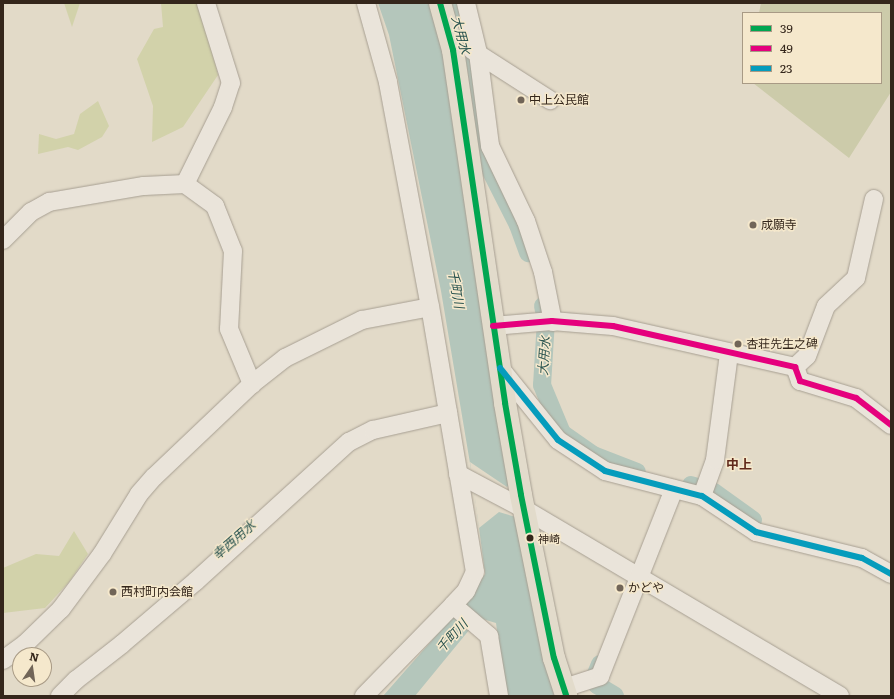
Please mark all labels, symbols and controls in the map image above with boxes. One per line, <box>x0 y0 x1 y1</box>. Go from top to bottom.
legend <box>742 12 882 84</box>
water label: 大用水 <box>448 14 474 56</box>
text: 39 <box>780 19 793 37</box>
text: 49 <box>780 39 793 57</box>
text: 23 <box>780 59 793 77</box>
place label: 中上公民館 <box>529 93 589 107</box>
marker: 中上公民館 <box>516 95 526 105</box>
place label: 成願寺 <box>761 218 797 232</box>
marker: 成願寺 <box>748 220 758 230</box>
water label: 千町川 <box>445 268 467 310</box>
water label: 大用水 <box>535 336 553 376</box>
place label: 杏荘先生之碑 <box>746 337 818 351</box>
marker: 杏荘先生之碑 <box>733 339 743 349</box>
district label: 中上 <box>726 456 752 472</box>
water label: 幸西用水 <box>209 517 259 563</box>
place label: 神崎 <box>538 531 560 545</box>
marker: 神崎 <box>525 533 535 543</box>
place label: かどや <box>628 581 664 595</box>
marker: かどや <box>615 583 625 593</box>
place label: 西村町内会館 <box>121 585 193 599</box>
marker: 西村町内会館 <box>108 587 118 597</box>
water label: 千町川 <box>433 616 471 656</box>
north arrow <box>12 647 52 687</box>
text: N <box>28 647 41 665</box>

